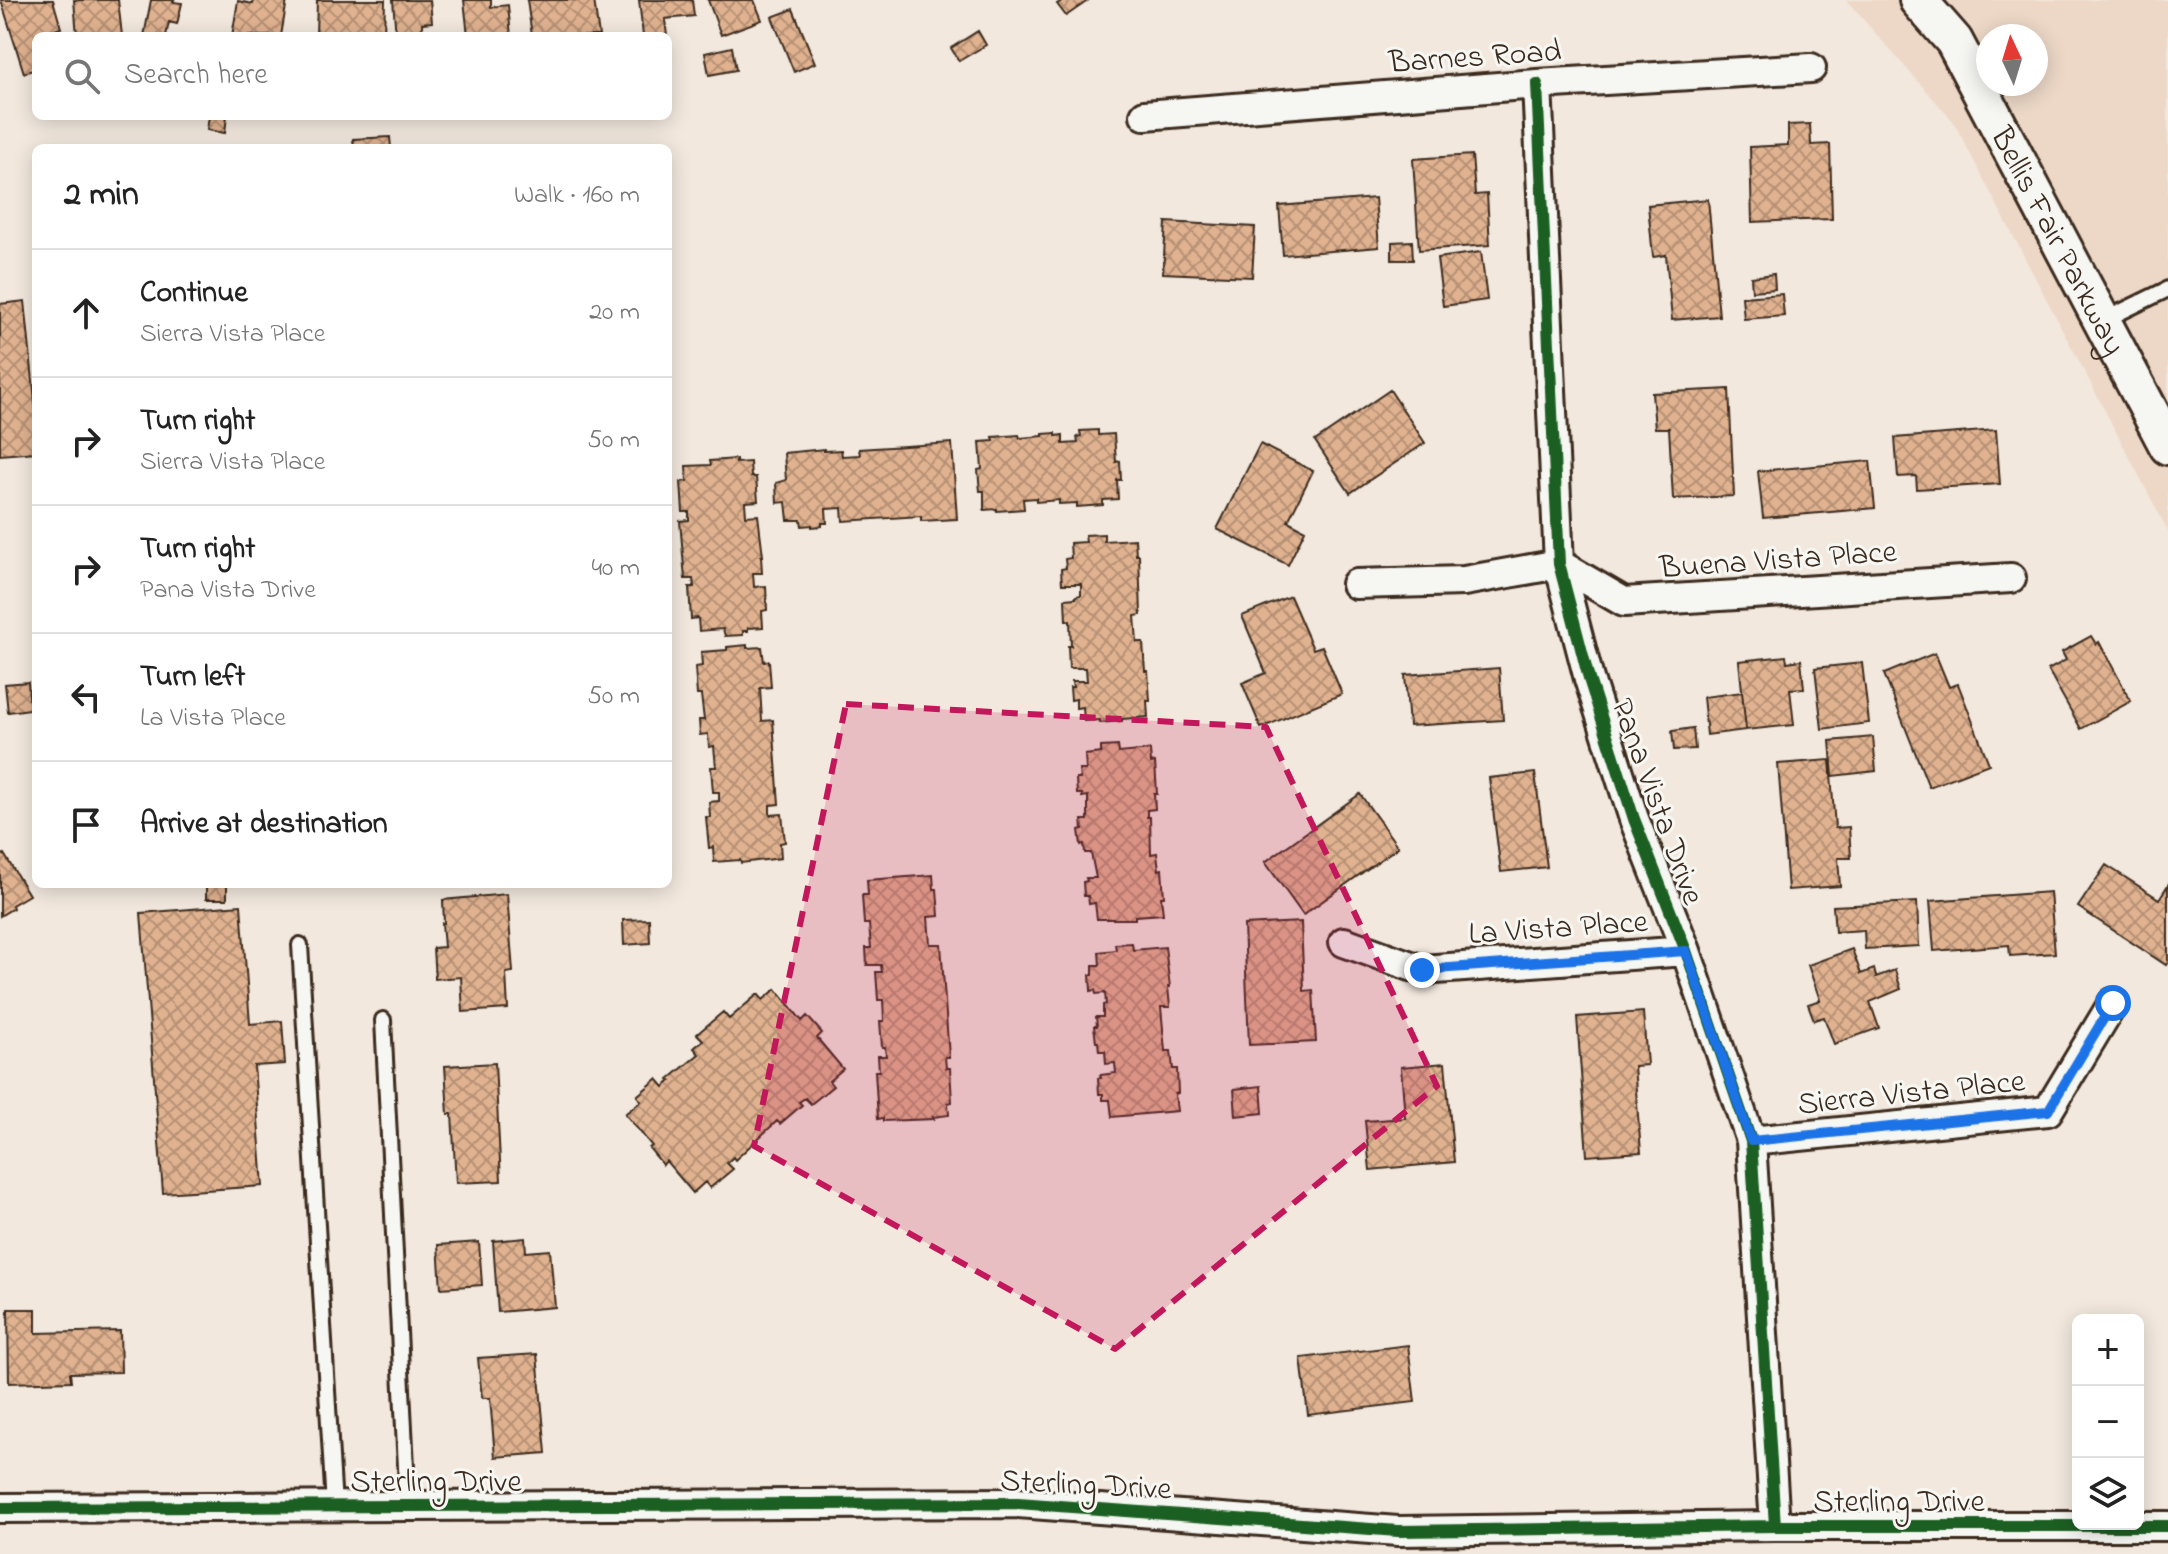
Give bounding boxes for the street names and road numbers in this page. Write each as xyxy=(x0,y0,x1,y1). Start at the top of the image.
street label: Barnes Road xyxy=(1386,29,1563,88)
street label: Bellis Fair Parkway xyxy=(1976,119,2136,365)
street label: Buena Vista Place xyxy=(1657,530,1899,593)
street label: Pana Vista Drive xyxy=(1597,692,1715,913)
street label: La Vista Place xyxy=(1467,900,1650,959)
street label: Sierra Vista Place xyxy=(1795,1059,2028,1130)
street label: Sterling Drive xyxy=(999,1459,1173,1514)
street label: Sterling Drive xyxy=(350,1460,523,1507)
street label: Sterling Drive xyxy=(1813,1480,1986,1527)

